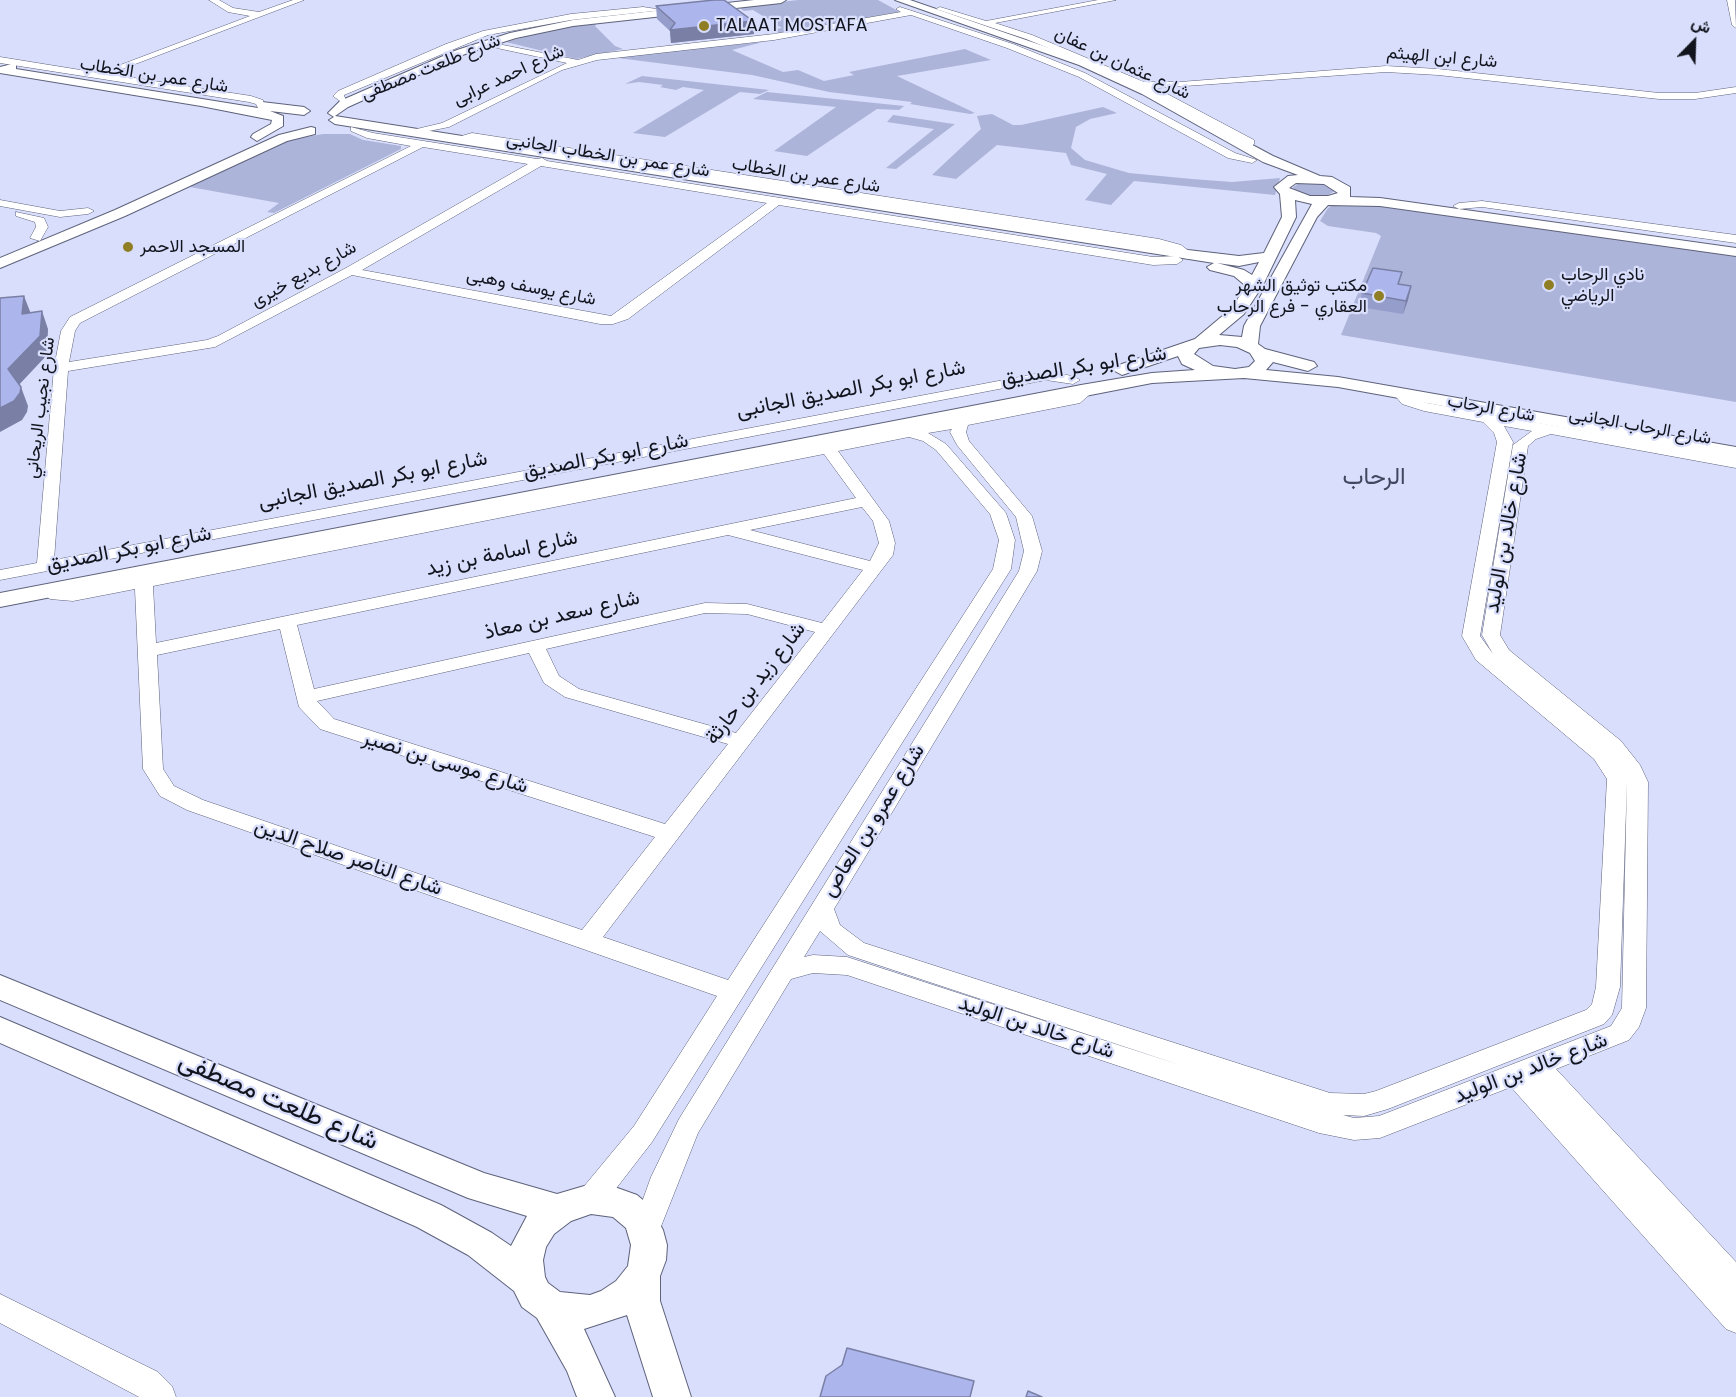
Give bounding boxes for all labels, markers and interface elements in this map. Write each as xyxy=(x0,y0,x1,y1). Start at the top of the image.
text: ش xyxy=(1688,11,1715,39)
north arrow xyxy=(1664,12,1724,72)
place label: TALAAT MOSTAFA xyxy=(716,15,868,37)
marker: TALAAT MOSTAFA xyxy=(697,19,711,33)
street label: شارع عثمان بن عفان xyxy=(1051,23,1193,105)
street label: شارع طلعت مصطفى xyxy=(358,30,504,106)
street label: شارع احمد عرابى xyxy=(450,41,568,111)
street label: شارع ابن الهيثم xyxy=(1386,42,1498,74)
street label: شارع عمر بن الخطاب xyxy=(78,54,230,98)
street label: شارع عمر بن الخطاب الجانبى xyxy=(505,129,711,183)
street label: شارع عمر بن الخطاب xyxy=(730,154,882,198)
place label: المسجد الاحمر xyxy=(140,236,245,258)
street label: شارع بديع خيرى xyxy=(248,237,360,313)
marker: المسجد الاحمر xyxy=(121,240,135,254)
place label: نادي الرحاب الرياضي xyxy=(1561,264,1644,306)
street label: شارع يوسف وهبى xyxy=(464,265,598,311)
place label: مكتب توثيق الشهر العقاري - فرع الرحاب xyxy=(1217,275,1367,318)
marker: نادي الرحاب الرياضي xyxy=(1542,278,1556,292)
marker: مكتب توثيق الشهر العقاري - فرع الرحاب xyxy=(1372,289,1386,303)
street label: شارع نجيب الريحاني xyxy=(22,336,60,480)
street label: شارع ابو بكر الصديق xyxy=(999,341,1169,393)
street label: شارع ابو بكر الصديق الجانبى xyxy=(734,355,968,425)
street label: شارع الرحاب xyxy=(1446,391,1536,427)
street label: شارع الرحاب الجانبى xyxy=(1567,404,1713,450)
street label: شارع ابو بكر الصديق xyxy=(521,429,691,485)
street label: شارع ابو بكر الصديق الجانبى xyxy=(256,446,490,516)
street label: شارع خالد بن الوليد xyxy=(1481,451,1533,615)
district label: الرحاب xyxy=(1342,464,1406,492)
street label: شارع ابو بكر الصديق xyxy=(44,522,214,578)
street label: شارع اسامة بن زيد xyxy=(424,526,580,582)
street label: شارع سعد بن معاذ xyxy=(482,586,642,646)
street label: شارع زيد بن حارثة xyxy=(700,618,812,750)
street label: شارع موسى بن نصير xyxy=(359,726,531,800)
street label: شارع عمرو بن العاص xyxy=(817,740,931,902)
street label: شارع الناصر صلاح الدين xyxy=(251,814,445,902)
street label: شارع خالد بن الوليد xyxy=(955,991,1117,1065)
street label: شارع خالد بن الوليد xyxy=(1451,1028,1611,1110)
street label: شارع طلعت مصطفى xyxy=(173,1046,383,1158)

